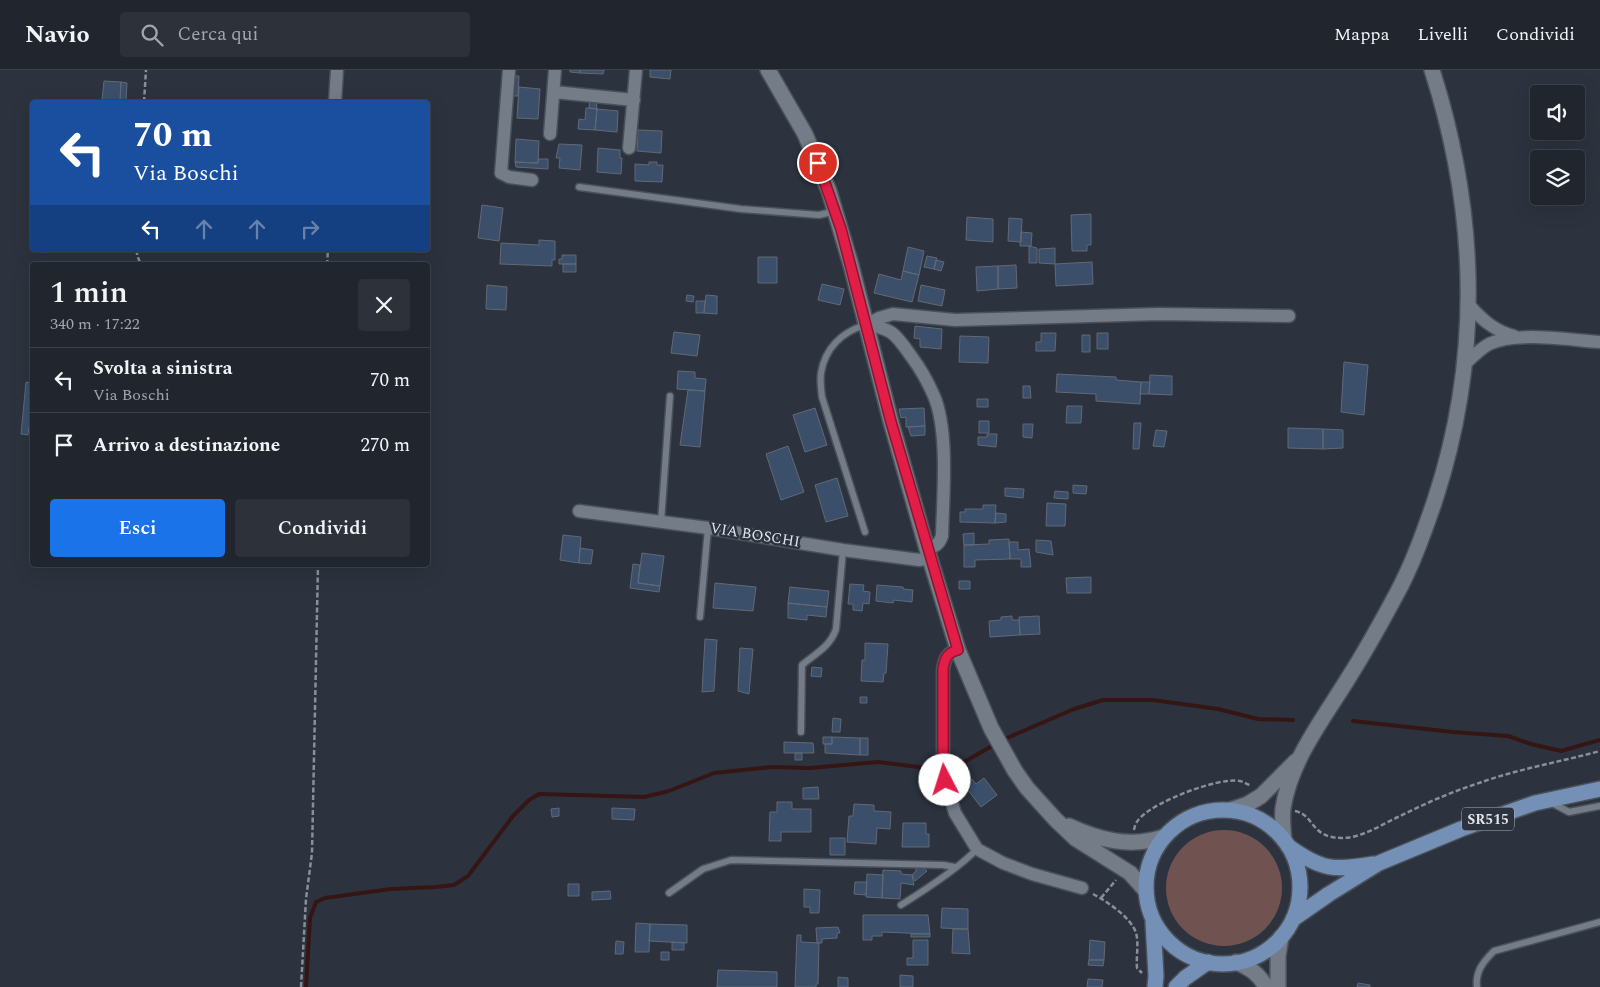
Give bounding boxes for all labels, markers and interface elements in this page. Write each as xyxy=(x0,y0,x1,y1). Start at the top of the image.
search box xyxy=(120,12,470,57)
text: Navio xyxy=(25,17,90,53)
text: Cerca qui xyxy=(178,20,258,49)
icon: search xyxy=(138,21,166,49)
text: Mappa xyxy=(1334,21,1389,48)
text: Livelli xyxy=(1417,21,1468,48)
text: Condividi xyxy=(1496,21,1575,48)
map controls xyxy=(1530,85,1585,205)
button: sound xyxy=(1530,85,1585,140)
text: 70 m xyxy=(133,109,213,162)
icon: left xyxy=(50,120,115,185)
pin xyxy=(797,142,839,184)
icon: arrive xyxy=(804,149,832,177)
button: layers xyxy=(1530,150,1585,205)
text: Via Boschi xyxy=(133,157,239,190)
icon: left xyxy=(137,215,165,243)
icon: ahead xyxy=(190,215,218,243)
icon: ahead xyxy=(243,215,271,243)
icon: right xyxy=(296,215,324,243)
text: 1 min xyxy=(50,270,128,316)
button: close xyxy=(358,279,410,331)
text: 340 m · 17:22 xyxy=(50,312,140,336)
text: Svolta a sinistra xyxy=(93,354,233,383)
icon: left xyxy=(50,366,78,394)
text: 70 m xyxy=(370,366,410,395)
text: Via Boschi xyxy=(93,383,170,407)
icon: arrive xyxy=(50,431,78,459)
text: Arrivo a destinazione xyxy=(93,431,280,460)
text: 270 m xyxy=(360,431,410,460)
button: Esci xyxy=(50,499,225,557)
button: Condividi xyxy=(235,499,410,557)
street label: VIA BOSCHI xyxy=(708,517,802,553)
position arrow xyxy=(918,753,970,805)
road number: SR515 xyxy=(1462,808,1514,831)

